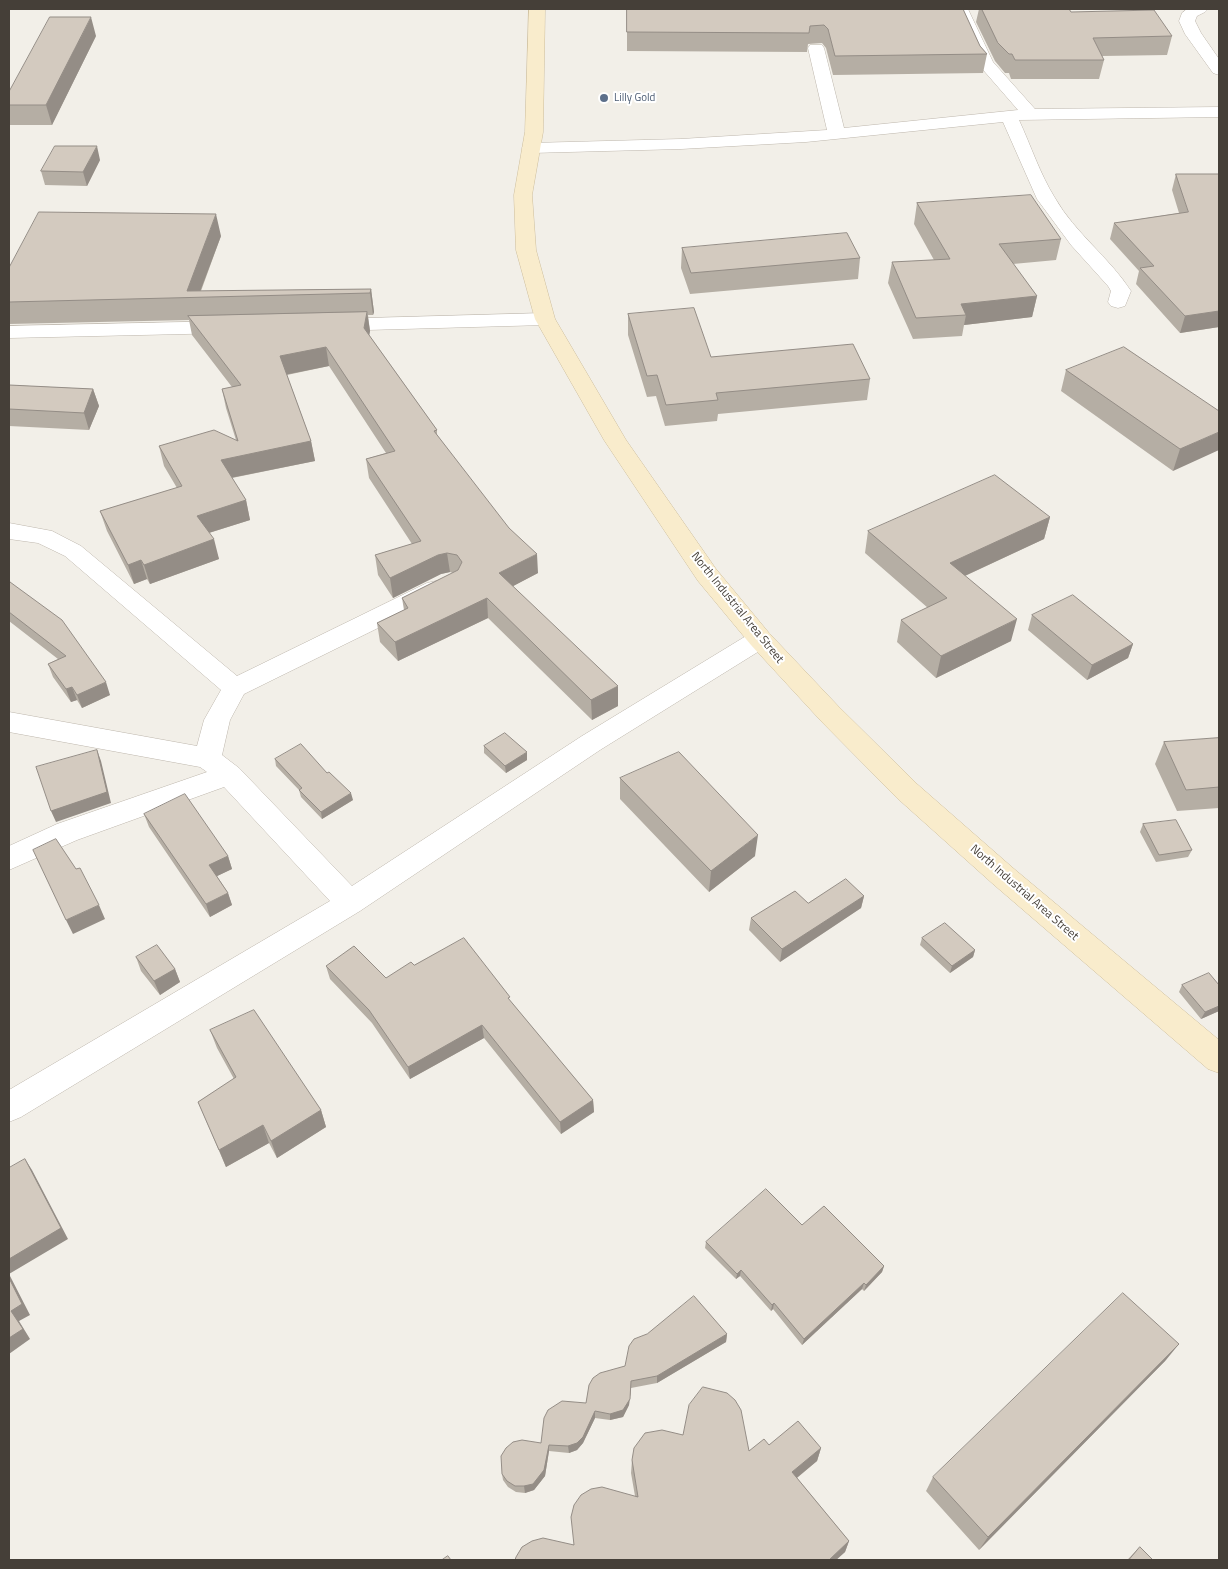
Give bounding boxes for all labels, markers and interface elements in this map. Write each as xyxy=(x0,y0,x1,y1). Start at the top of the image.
place label: Lilly Gold xyxy=(614,91,655,105)
marker: Lilly Gold xyxy=(598,92,610,104)
street label: North Industrial Area Street xyxy=(688,550,786,666)
street label: North Industrial Area Street xyxy=(967,842,1081,944)

